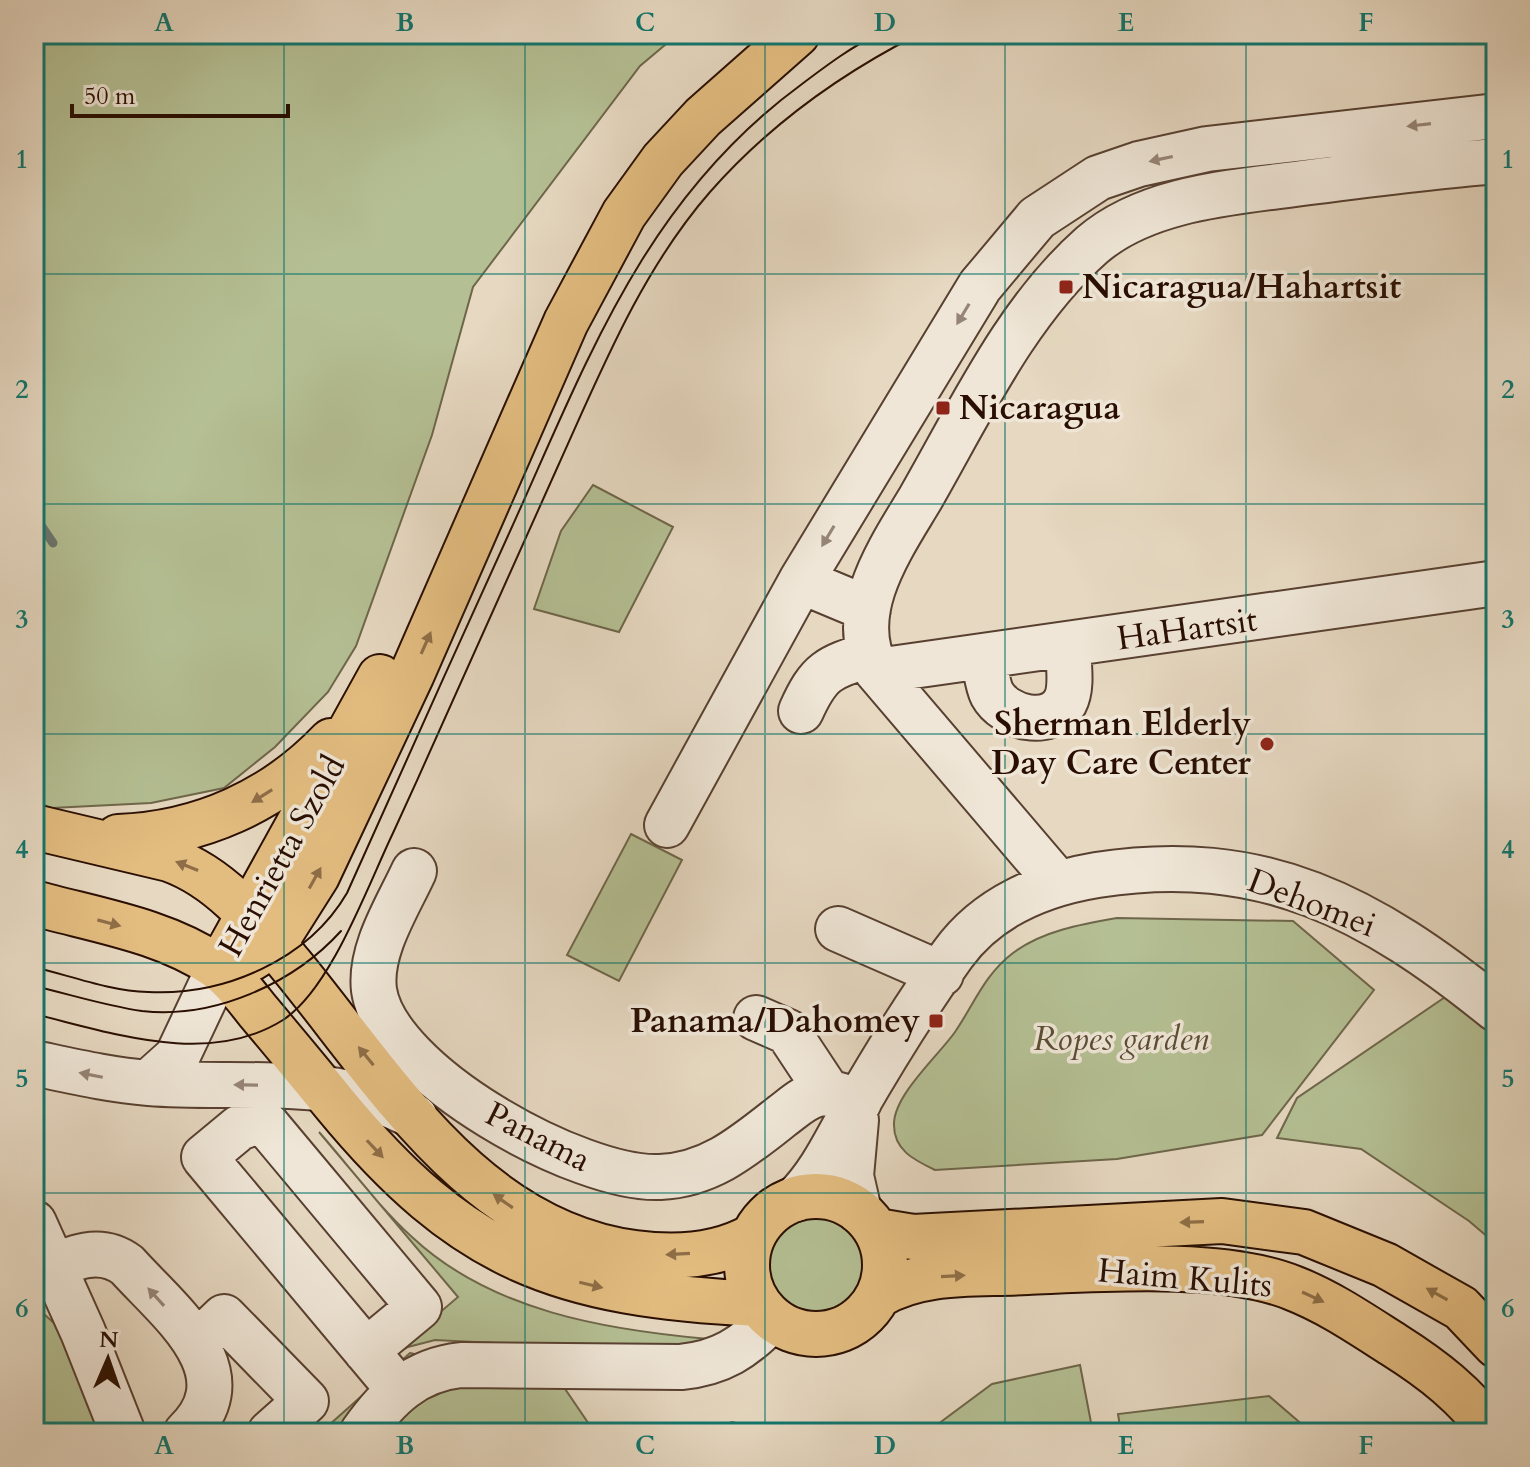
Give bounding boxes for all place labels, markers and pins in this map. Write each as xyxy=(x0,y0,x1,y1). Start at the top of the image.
place label: Nicaragua/Hahartsit xyxy=(1082,264,1401,310)
marker: Nicaragua/Hahartsit xyxy=(1057,278,1075,296)
place label: Nicaragua xyxy=(959,385,1120,431)
marker: Nicaragua xyxy=(934,399,952,417)
place label: Sherman Elderly Day Care Center xyxy=(991,701,1251,786)
marker: Sherman Elderly Day Care Center xyxy=(1258,735,1276,753)
place label: Panama/Dahomey xyxy=(630,998,920,1044)
marker: Panama/Dahomey xyxy=(927,1012,945,1030)

